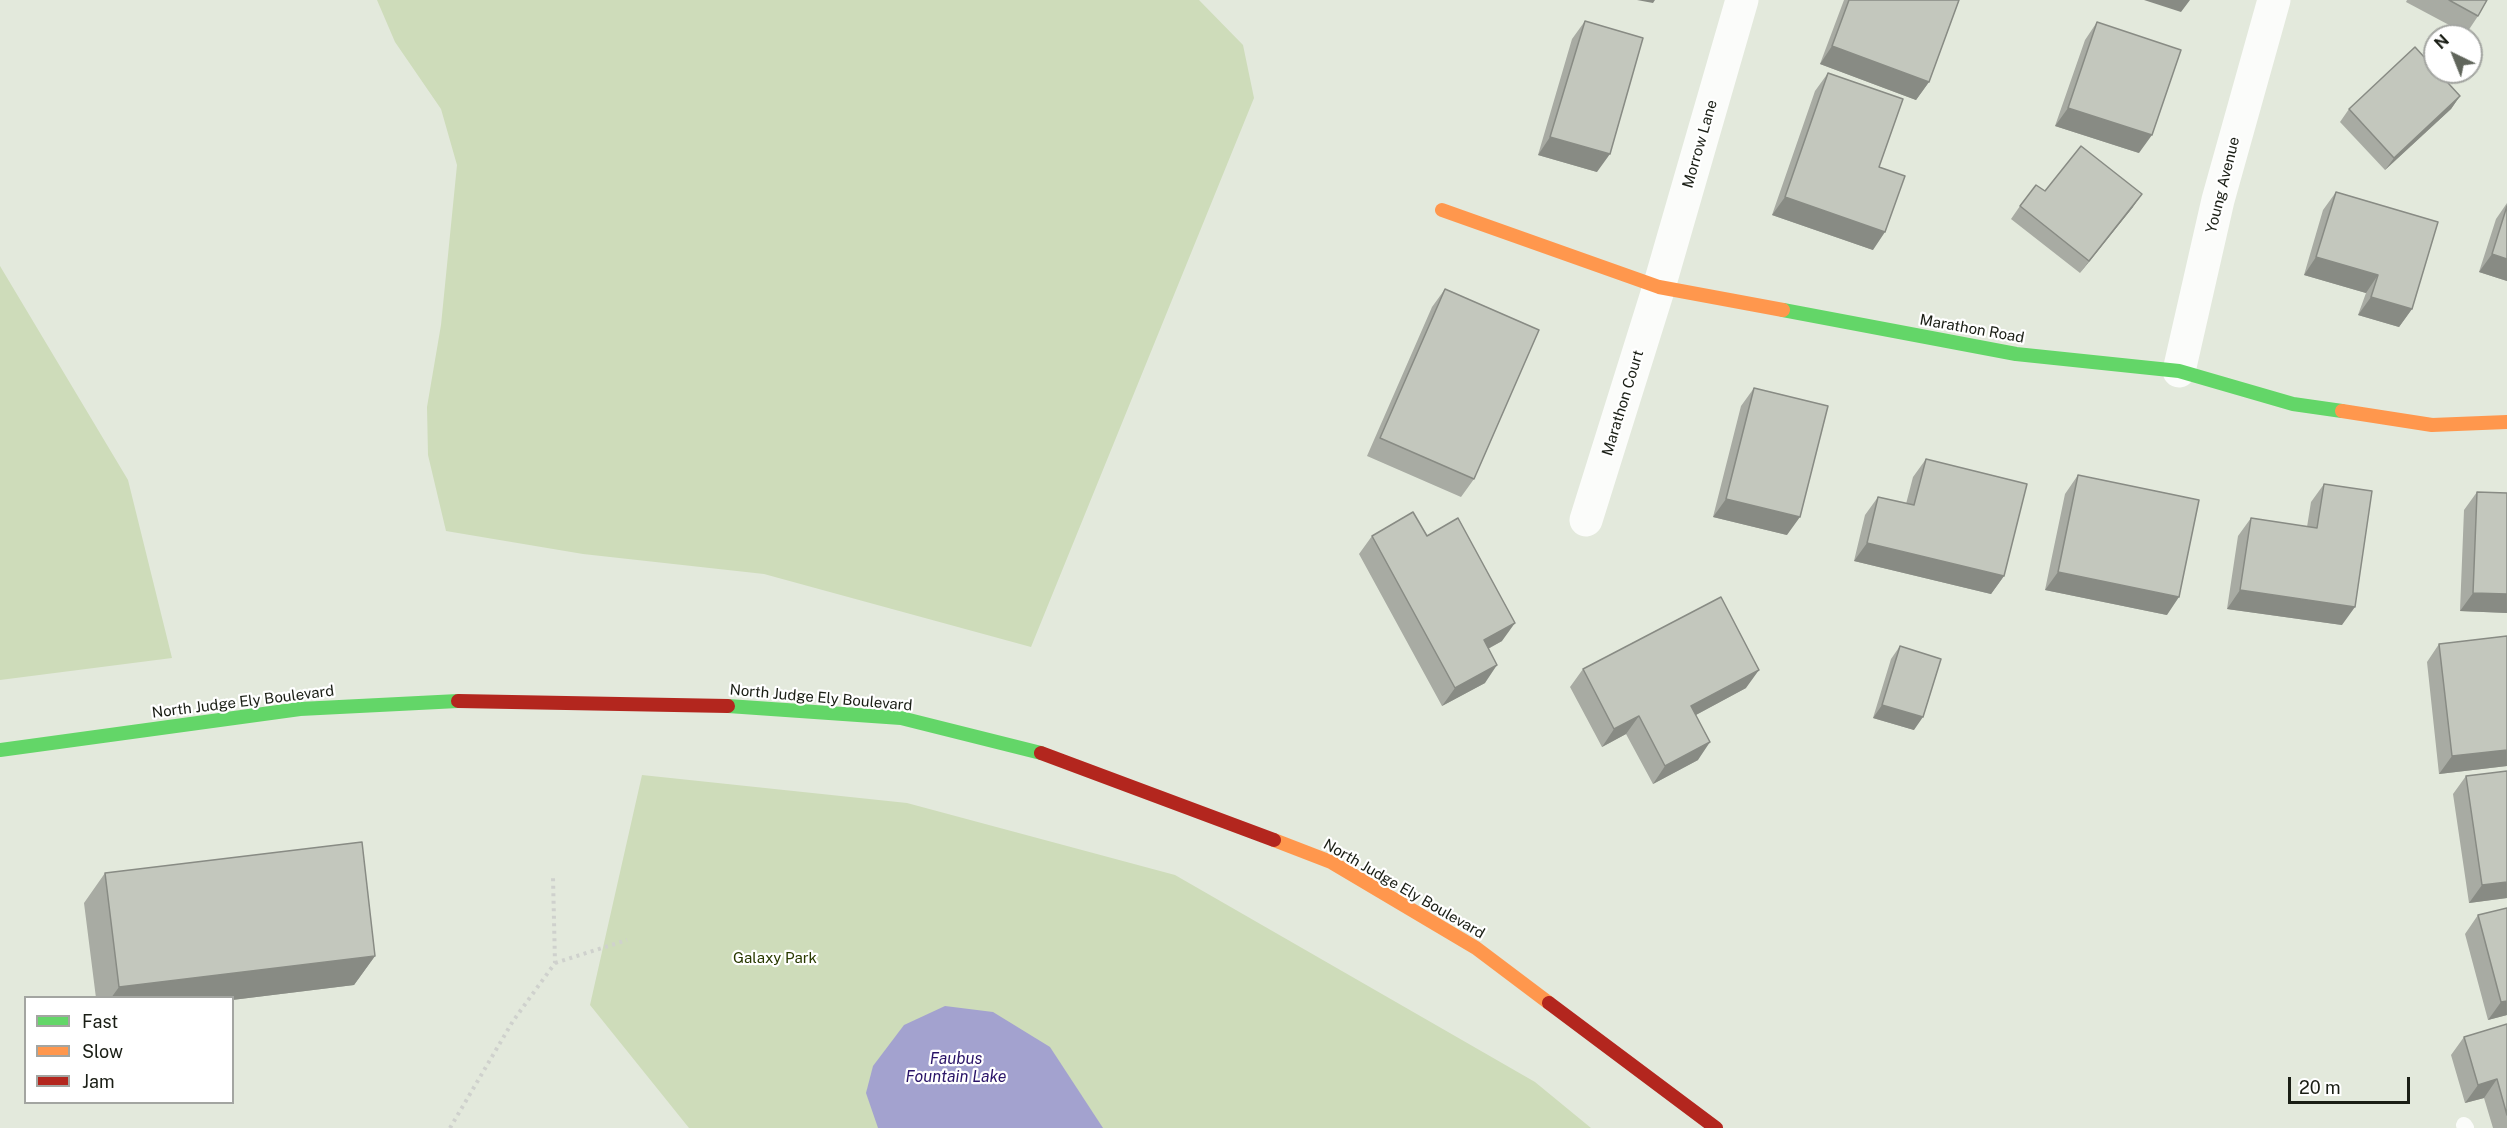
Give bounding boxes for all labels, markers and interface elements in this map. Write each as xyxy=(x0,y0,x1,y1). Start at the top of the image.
north arrow xyxy=(2423,24,2483,84)
text: N xyxy=(2431,31,2453,53)
street label: Morrow Lane xyxy=(1679,98,1721,190)
street label: Young Avenue xyxy=(2202,135,2244,235)
street label: Marathon Road xyxy=(1918,311,2026,347)
street label: Marathon Court xyxy=(1598,348,1648,458)
street label: North Judge Ely Boulevard xyxy=(729,681,913,715)
street label: North Judge Ely Boulevard xyxy=(151,682,335,722)
street label: North Judge Ely Boulevard xyxy=(1320,835,1488,943)
park label: Galaxy Park xyxy=(733,949,817,967)
legend xyxy=(24,996,234,1104)
text: Fast xyxy=(82,1011,118,1032)
text: Slow xyxy=(82,1041,123,1062)
water label: Faubus Fountain Lake xyxy=(906,1049,1006,1087)
scale bar xyxy=(2291,1065,2412,1103)
text: Jam xyxy=(82,1071,115,1092)
text: 20 m xyxy=(2299,1077,2341,1098)

